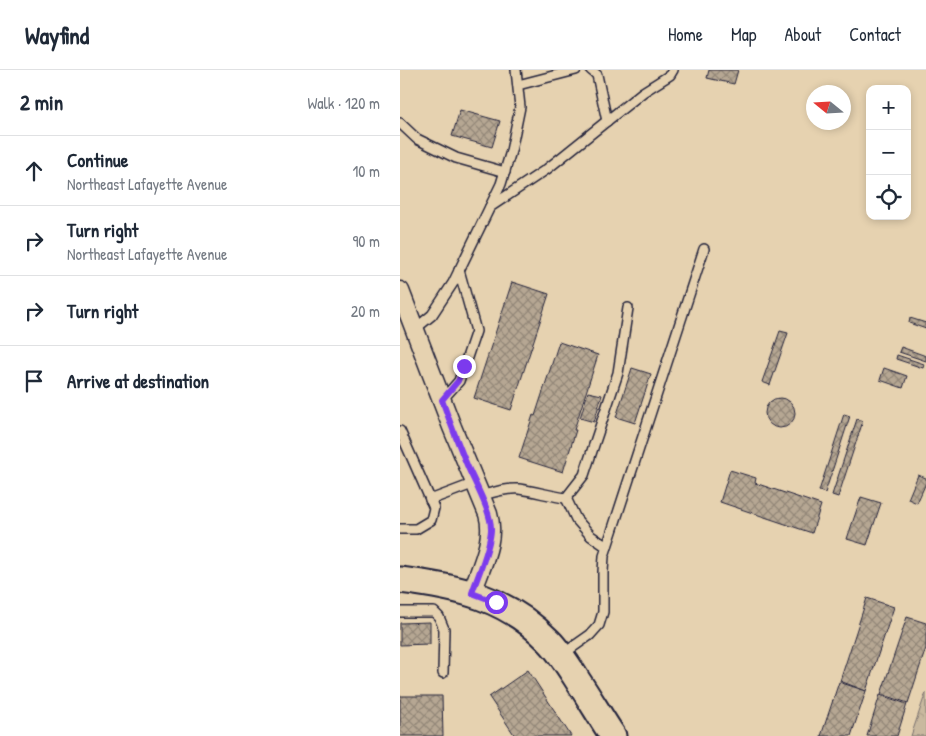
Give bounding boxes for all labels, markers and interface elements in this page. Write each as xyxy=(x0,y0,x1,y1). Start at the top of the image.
text: Wayfind xyxy=(25,19,89,51)
text: Home xyxy=(668,22,703,47)
text: Map xyxy=(731,22,756,47)
text: About xyxy=(784,22,821,47)
text: Contact xyxy=(849,22,901,47)
north arrow xyxy=(806,85,851,130)
map controls xyxy=(866,85,911,220)
button: + xyxy=(866,85,911,130)
text: 2 min xyxy=(20,88,63,117)
text: Walk · 120 m xyxy=(307,92,380,114)
button: − xyxy=(866,130,911,175)
text: Continue xyxy=(67,147,128,173)
icon: ahead xyxy=(20,157,48,185)
text: 10 m xyxy=(352,160,380,182)
text: Northeast Lafayette Avenue xyxy=(67,173,227,195)
button: locate xyxy=(866,175,911,220)
text: Turn right xyxy=(67,217,138,243)
icon: right xyxy=(20,227,48,255)
text: 90 m xyxy=(352,230,380,252)
text: Northeast Lafayette Avenue xyxy=(67,243,227,265)
icon: right xyxy=(20,297,48,325)
text: Turn right xyxy=(67,298,138,324)
text: 20 m xyxy=(351,300,380,322)
route end xyxy=(453,355,476,378)
icon: arrive xyxy=(20,367,48,395)
text: Arrive at destination xyxy=(67,368,209,394)
route start xyxy=(485,591,508,614)

